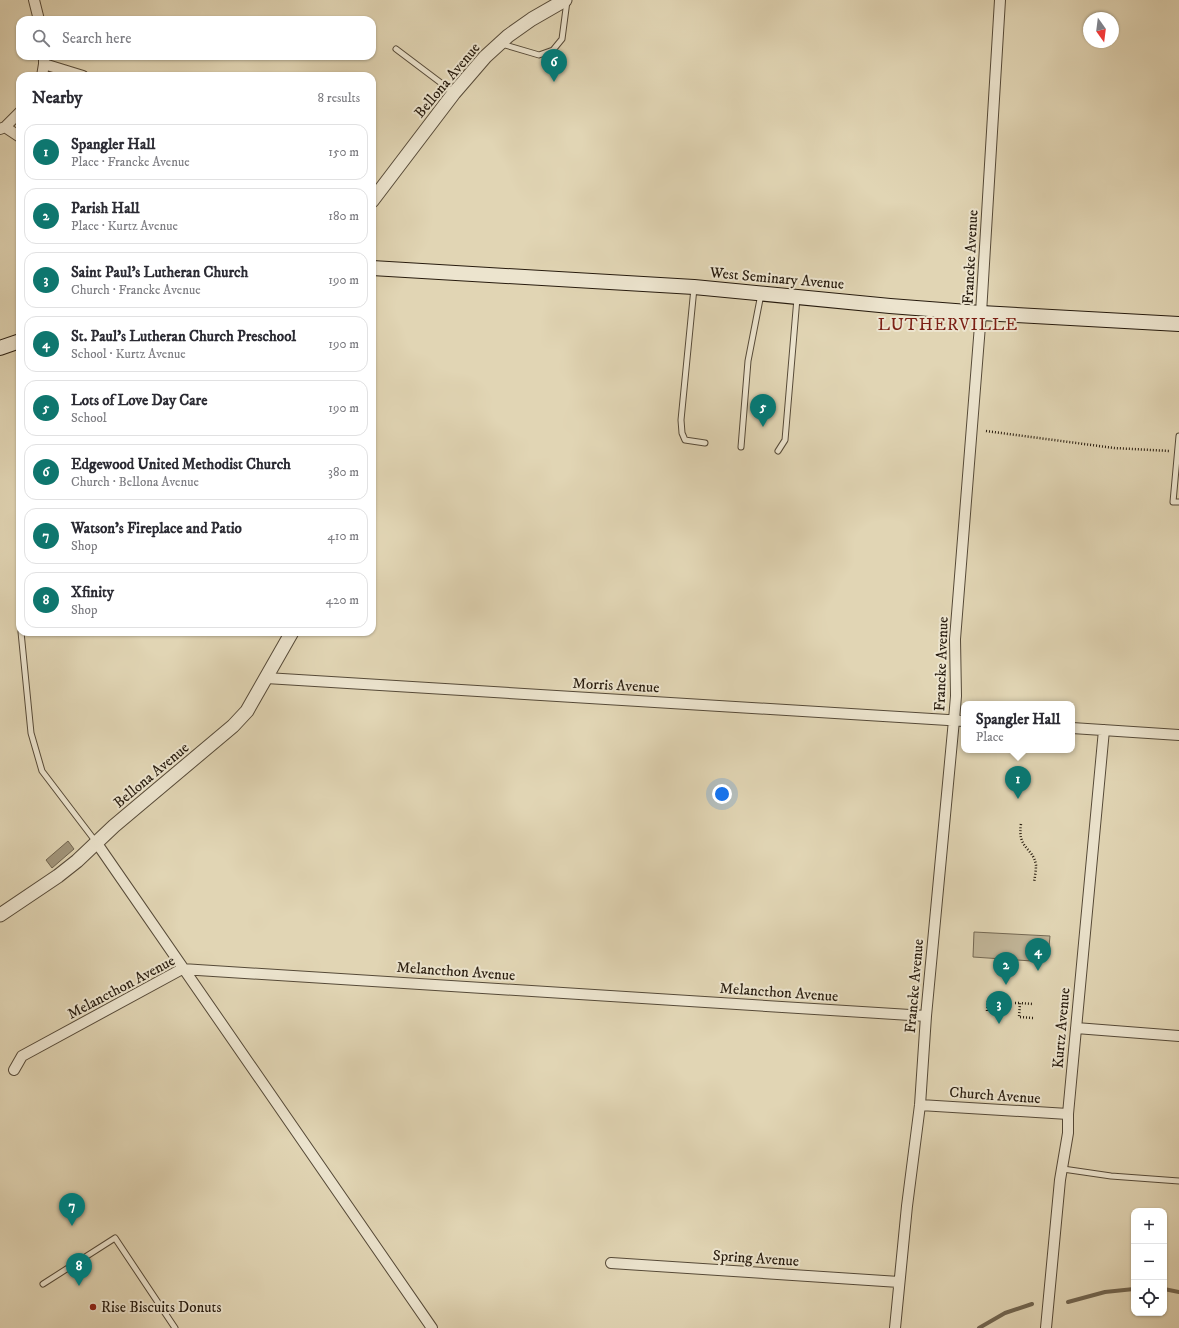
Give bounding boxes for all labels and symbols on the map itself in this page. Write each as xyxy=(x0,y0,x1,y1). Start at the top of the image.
north arrow xyxy=(1083,12,1119,48)
street label: Bellona Avenue xyxy=(410,39,484,122)
pin: 6 xyxy=(541,49,567,82)
street label: Francke Avenue xyxy=(959,209,982,305)
street label: West Seminary Avenue xyxy=(708,263,845,294)
district label: LUTHERVILLE xyxy=(878,314,1018,336)
pin: 5 xyxy=(750,394,776,427)
street label: Francke Avenue xyxy=(930,616,953,712)
street label: Morris Avenue xyxy=(572,674,660,697)
street label: Bellona Avenue xyxy=(110,738,193,812)
pin: 1 xyxy=(1005,766,1031,799)
your location xyxy=(712,784,732,804)
street label: Francke Avenue xyxy=(901,938,928,1034)
pin: 4 xyxy=(1025,938,1051,971)
street label: Melancthon Avenue xyxy=(64,951,178,1024)
pin: 2 xyxy=(993,952,1019,985)
street label: Melancthon Avenue xyxy=(396,958,516,985)
street label: Melancthon Avenue xyxy=(719,979,839,1006)
street label: Kurtz Avenue xyxy=(1049,987,1074,1069)
pin: 3 xyxy=(986,991,1012,1024)
street label: Church Avenue xyxy=(949,1083,1041,1108)
pin: 7 xyxy=(59,1193,85,1226)
street label: Spring Avenue xyxy=(712,1246,800,1271)
pin: 8 xyxy=(66,1253,92,1286)
place label: Rise Biscuits Donuts xyxy=(101,1298,221,1317)
marker: Rise Biscuits Donuts xyxy=(88,1302,98,1312)

